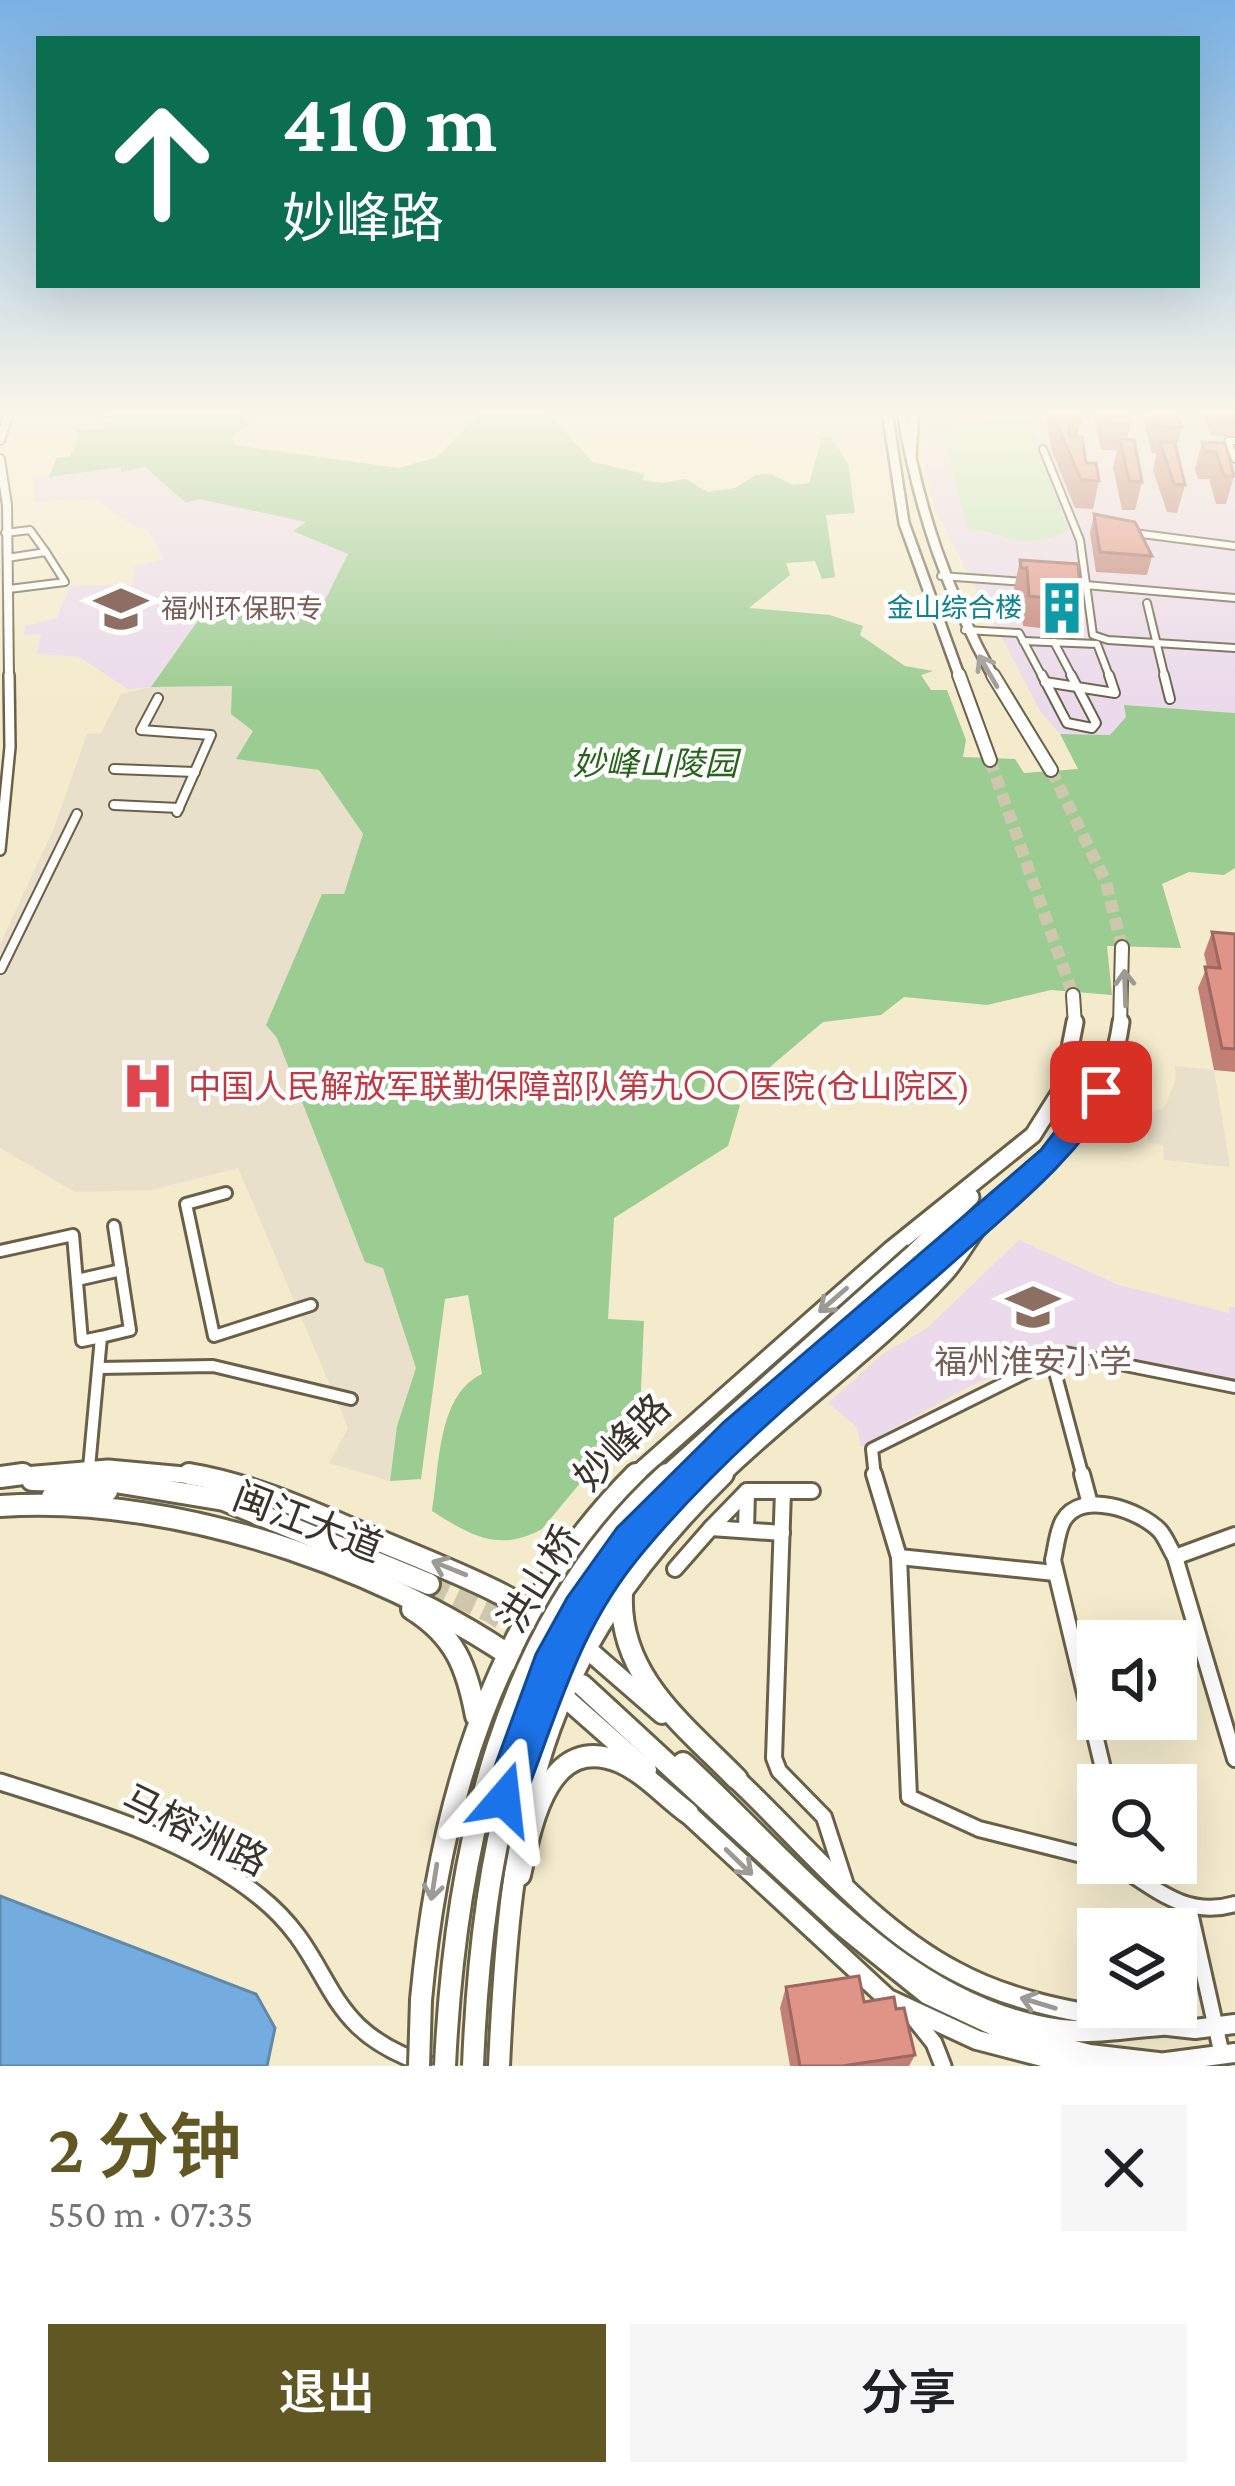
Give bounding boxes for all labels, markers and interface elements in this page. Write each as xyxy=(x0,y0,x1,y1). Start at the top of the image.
text: 410 m xyxy=(282,76,497,169)
icon: ahead xyxy=(84,84,240,240)
text: 妙峰路 xyxy=(282,189,444,249)
building icon: 金山综合楼 xyxy=(1033,579,1091,637)
school or university icon: 福州环保职专 xyxy=(92,580,150,638)
place label: 金山综合楼 xyxy=(887,593,1022,623)
place label: 福州环保职专 xyxy=(161,594,323,624)
one-way arrow xyxy=(976,655,1000,690)
park label: 妙峰山陵园 xyxy=(573,745,742,782)
one-way arrow xyxy=(1113,969,1136,1008)
pin xyxy=(1050,1041,1152,1143)
hospital icon: 中国人民解放军联勤保障部队第九〇〇医院(仓山院区) xyxy=(119,1057,177,1115)
icon: arrive xyxy=(1068,1059,1134,1125)
place label: 中国人民解放军联勤保障部队第九〇〇医院(仓山院区) xyxy=(188,1068,970,1106)
school or university icon: 福州淮安小学 xyxy=(1004,1278,1062,1336)
one-way arrow xyxy=(818,1286,848,1313)
place label: 福州淮安小学 xyxy=(934,1343,1132,1380)
street label: 妙峰路 xyxy=(565,1385,679,1499)
street label: 闽江大道 xyxy=(227,1474,389,1570)
street label: 洪山桥 xyxy=(490,1518,588,1640)
one-way arrow xyxy=(431,1556,468,1577)
map controls xyxy=(1077,1620,1197,2028)
button: sound xyxy=(1077,1620,1197,1740)
position arrow xyxy=(441,1736,567,1862)
button: search xyxy=(1077,1764,1197,1884)
street label: 马榕洲路 xyxy=(115,1776,275,1884)
one-way arrow xyxy=(723,1848,753,1876)
one-way arrow xyxy=(422,1862,445,1901)
button: layers xyxy=(1077,1908,1197,2028)
one-way arrow xyxy=(1020,1991,1058,2013)
button: close xyxy=(1061,2105,1187,2231)
text: 2 分钟 xyxy=(48,2107,241,2187)
text: 550 m · 07:35 xyxy=(48,2192,253,2235)
button: 退出 xyxy=(48,2324,606,2462)
button: 分享 xyxy=(630,2324,1187,2462)

